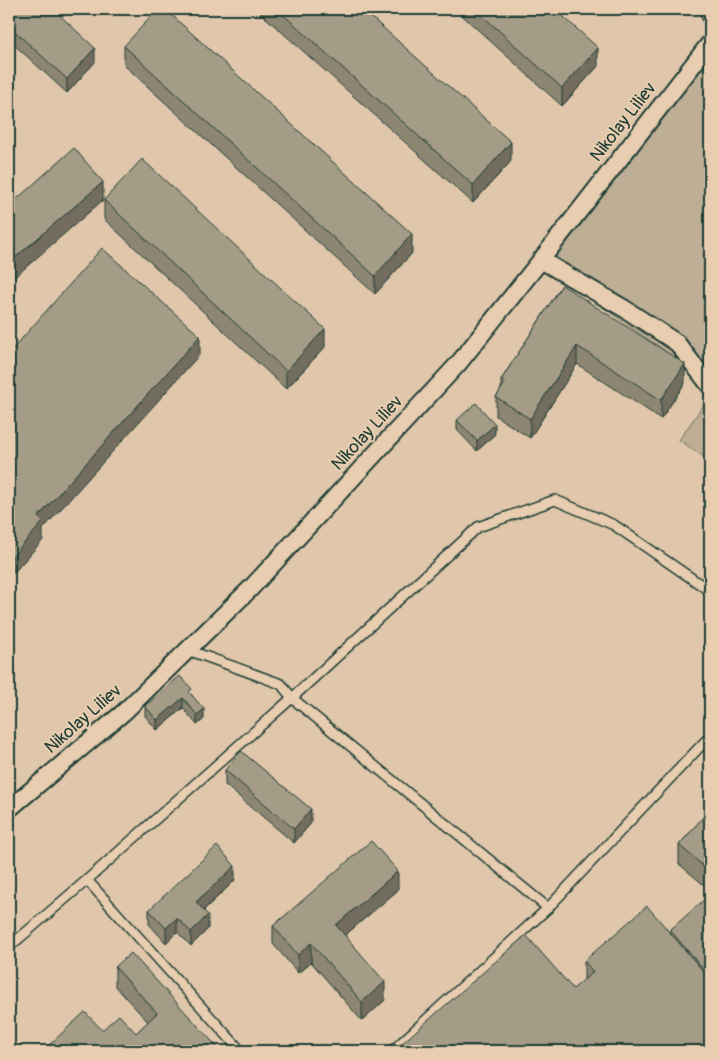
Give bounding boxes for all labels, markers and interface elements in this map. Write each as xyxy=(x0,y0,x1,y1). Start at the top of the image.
street label: Nikolay Liliev xyxy=(585,78,661,166)
street label: Nikolay Liliev xyxy=(326,391,408,475)
street label: Nikolay Liliev xyxy=(40,679,126,759)

